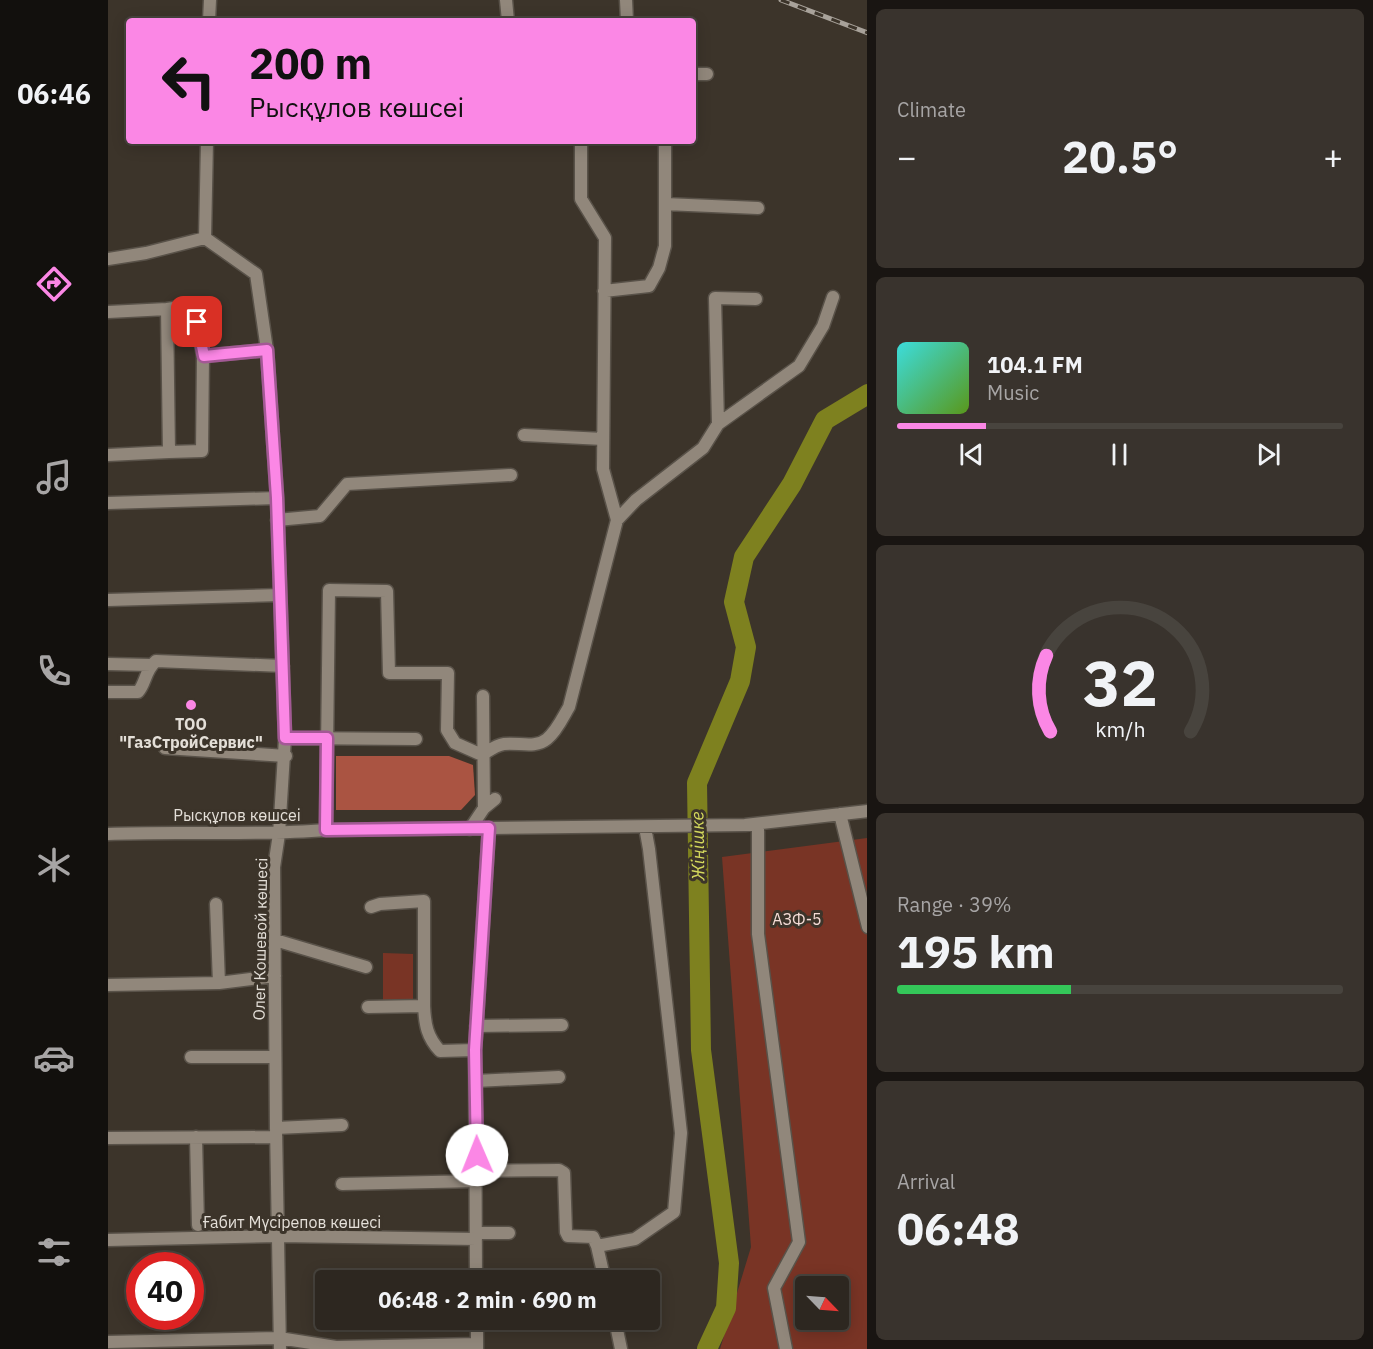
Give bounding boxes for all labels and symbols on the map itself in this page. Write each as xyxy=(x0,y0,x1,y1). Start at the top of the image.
pin xyxy=(171,296,222,347)
marker: ТОО "ГазСтройСервис" xyxy=(184,698,198,712)
place label: ТОО "ГазСтройСервис" xyxy=(119,714,263,752)
street label: Рысқұлов көшсеі xyxy=(173,805,301,825)
water label: Жіңішке xyxy=(685,811,710,882)
street label: Олег Кошевой көшесі xyxy=(249,858,271,1020)
park label: АЗФ-5 xyxy=(772,909,822,929)
position arrow xyxy=(445,1123,509,1187)
street label: Ғабит Мүсірепов көшесі xyxy=(203,1212,381,1232)
speed limit sign: 40 xyxy=(126,1252,204,1330)
north arrow xyxy=(795,1276,849,1330)

